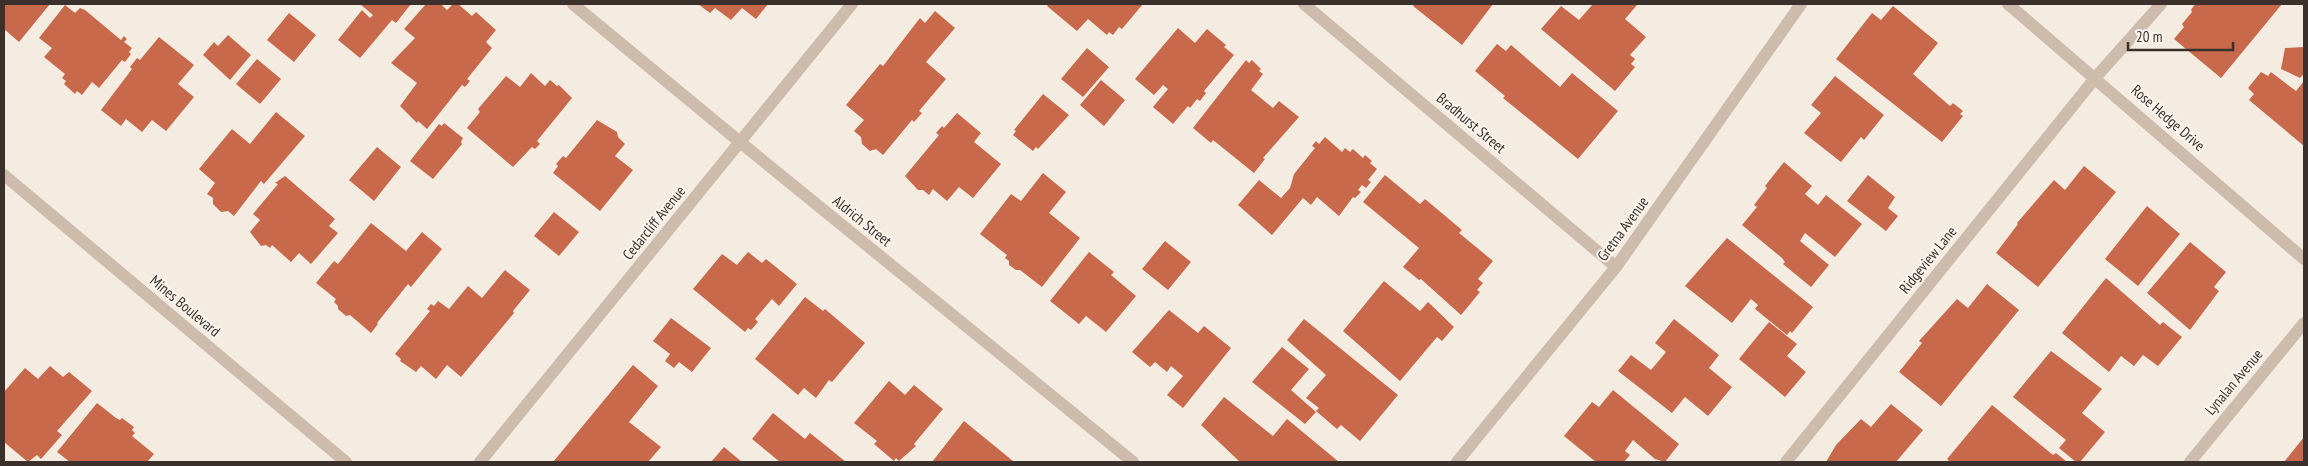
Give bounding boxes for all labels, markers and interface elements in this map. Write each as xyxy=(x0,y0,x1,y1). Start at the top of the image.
scale bar xyxy=(2128,20,2233,52)
text: 20 m xyxy=(2136,27,2162,46)
street label: Rose Hedge Drive xyxy=(2128,80,2209,155)
street label: Bradhurst Street xyxy=(1433,88,1510,157)
street label: Cedarcliff Avenue xyxy=(618,182,689,264)
street label: Aldrich Street xyxy=(829,191,896,250)
street label: Gretna Avenue xyxy=(1593,193,1652,265)
street label: Ridgeview Lane xyxy=(1895,222,1961,297)
street label: Mines Boulevard xyxy=(146,271,224,340)
street label: Lynalan Avenue xyxy=(2201,345,2267,418)

